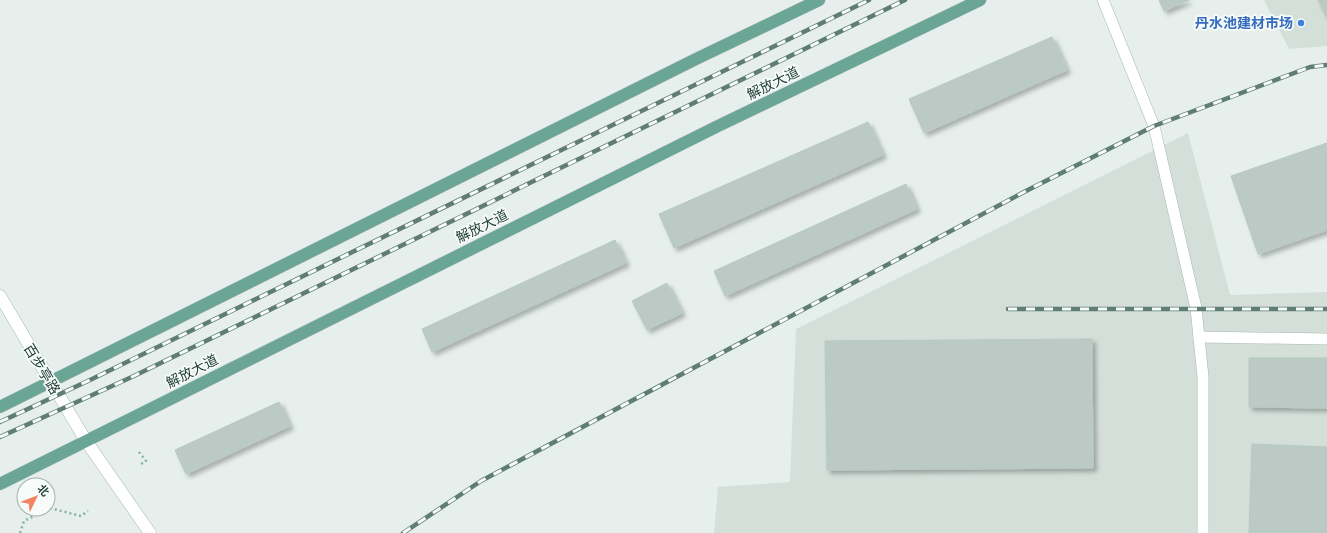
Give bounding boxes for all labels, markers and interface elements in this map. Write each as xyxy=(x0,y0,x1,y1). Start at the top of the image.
place label: 丹水池建材市场 xyxy=(1195,14,1293,32)
marker: 丹水池建材市场 xyxy=(1296,18,1306,28)
street label: 解放大道 xyxy=(744,63,802,103)
street label: 解放大道 xyxy=(453,206,511,246)
street label: 百步亭路 xyxy=(20,340,64,398)
street label: 解放大道 xyxy=(163,350,221,392)
north arrow xyxy=(16,477,56,517)
text: 北 xyxy=(34,481,52,499)

